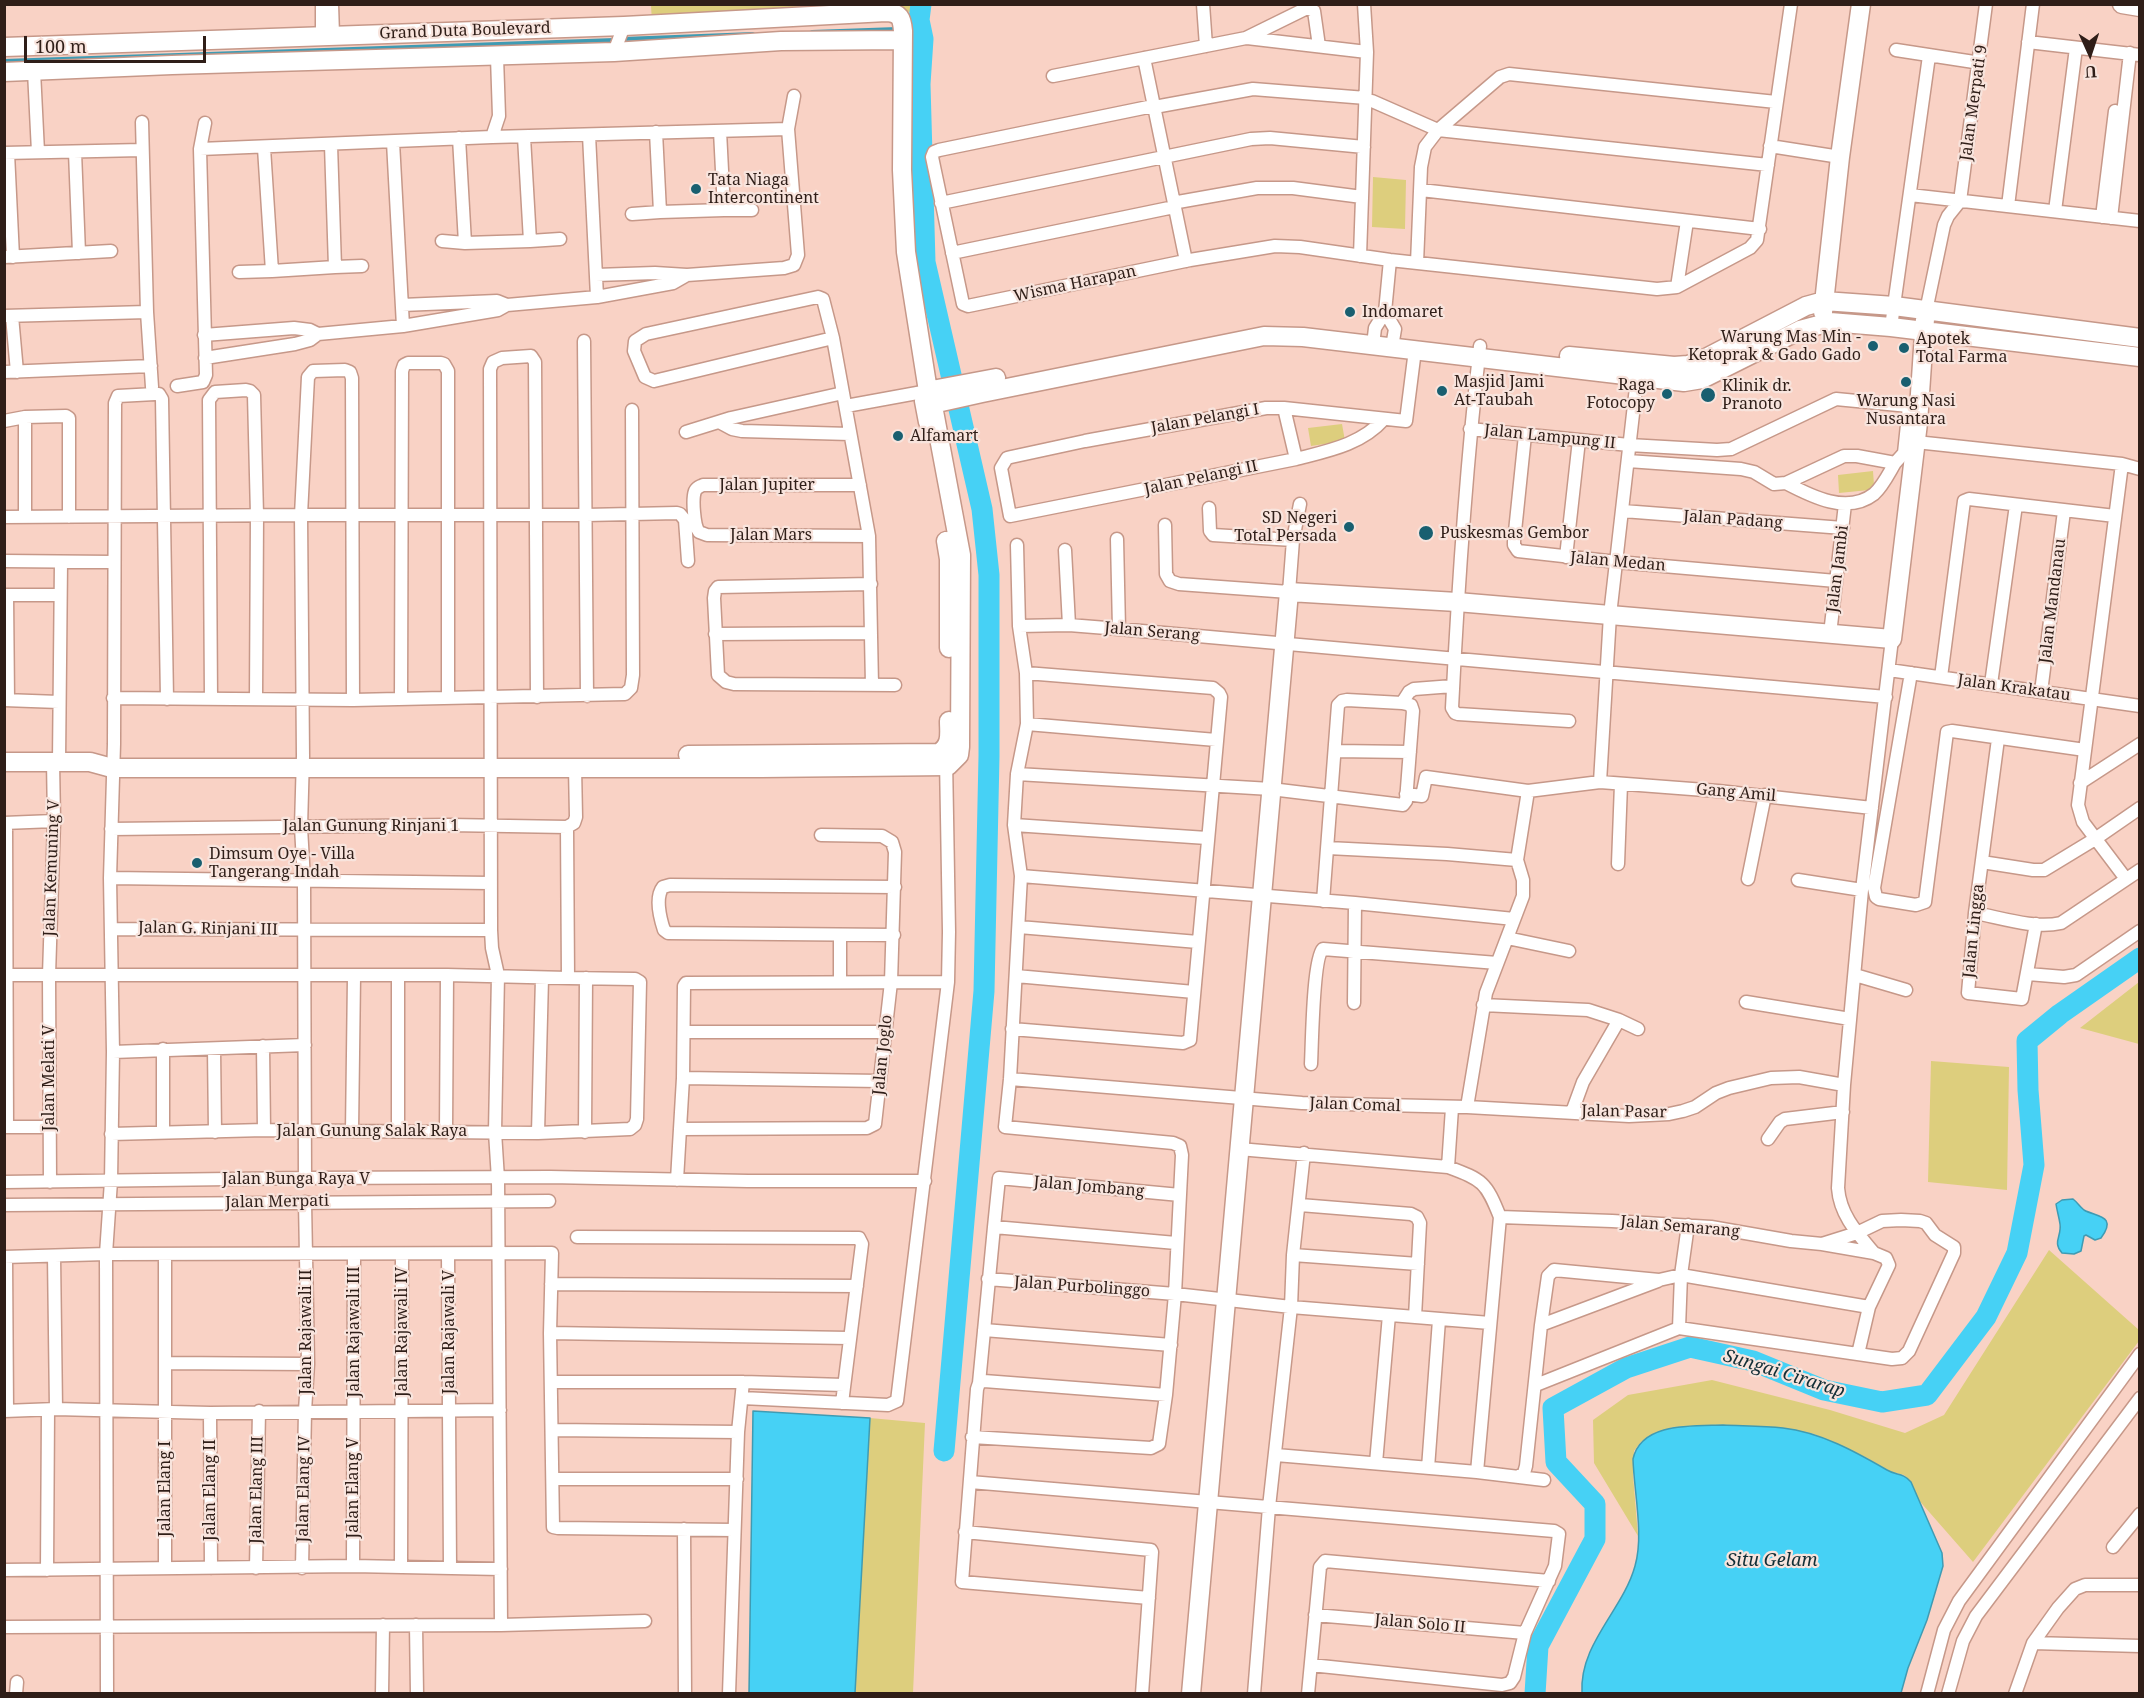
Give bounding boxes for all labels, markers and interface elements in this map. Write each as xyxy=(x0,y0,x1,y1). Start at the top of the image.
street label: Grand Duta Boulevard xyxy=(379,18,551,44)
scale bar xyxy=(27,24,208,62)
north arrow xyxy=(2060,24,2120,84)
text: 100 m xyxy=(35,34,87,58)
street label: Jalan Merpati 9 xyxy=(1956,44,1992,162)
text: U xyxy=(2084,61,2097,83)
place label: Tata Niaga Intercontinent xyxy=(708,170,819,208)
marker: Tata Niaga Intercontinent xyxy=(689,182,703,196)
street label: Wisma Harapan xyxy=(1012,262,1138,306)
place label: Indomaret xyxy=(1362,302,1443,322)
marker: Indomaret xyxy=(1343,305,1357,319)
place label: Warung Mas Min - Ketoprak & Gado Gado xyxy=(1688,327,1861,365)
place label: Apotek Total Farma xyxy=(1916,329,2007,367)
marker: Warung Mas Min - Ketoprak & Gado Gado xyxy=(1866,339,1880,353)
marker: Apotek Total Farma xyxy=(1897,341,1911,355)
place label: Masjid Jami At-Taubah xyxy=(1454,372,1544,410)
place label: Raga Fotocopy xyxy=(1586,375,1655,413)
marker: Warung Nasi Nusantara xyxy=(1899,375,1913,389)
place label: Klinik dr. Pranoto xyxy=(1722,376,1792,414)
marker: Masjid Jami At-Taubah xyxy=(1435,384,1449,398)
marker: Klinik dr. Pranoto xyxy=(1699,386,1717,404)
marker: Raga Fotocopy xyxy=(1660,387,1674,401)
place label: Warung Nasi Nusantara xyxy=(1857,391,1955,429)
street label: Jalan Pelangi I xyxy=(1149,400,1261,438)
street label: Jalan Lampung II xyxy=(1483,421,1617,453)
place label: Alfamart xyxy=(910,426,978,446)
marker: Alfamart xyxy=(891,429,905,443)
street label: Jalan Pelangi II xyxy=(1143,457,1259,499)
street label: Jalan Jupiter xyxy=(719,475,815,495)
street label: Jalan Padang xyxy=(1683,507,1783,533)
place label: SD Negeri Total Persada xyxy=(1234,508,1337,546)
marker: SD Negeri Total Persada xyxy=(1342,520,1356,534)
place label: Puskesmas Gembor xyxy=(1440,523,1589,543)
marker: Puskesmas Gembor xyxy=(1417,524,1435,542)
street label: Jalan Jambi xyxy=(1823,524,1853,614)
street label: Jalan Mars xyxy=(730,525,812,545)
street label: Jalan Mandanau xyxy=(2036,537,2070,665)
street label: Jalan Medan xyxy=(1569,548,1667,576)
street label: Jalan Serang xyxy=(1104,618,1200,646)
street label: Jalan Krakatau xyxy=(1956,671,2072,705)
street label: Gang Amil xyxy=(1695,780,1777,806)
street label: Jalan Kemuning V xyxy=(40,799,64,937)
street label: Jalan Gunung Rinjani 1 xyxy=(283,816,459,836)
place label: Dimsum Oye - Villa Tangerang Indah xyxy=(209,844,355,882)
marker: Dimsum Oye - Villa Tangerang Indah xyxy=(190,856,204,870)
street label: Jalan Lingga xyxy=(1959,883,1989,979)
street label: Jalan G. Rinjani III xyxy=(138,918,278,940)
street label: Jalan Joglo xyxy=(869,1014,897,1096)
street label: Jalan Melati V xyxy=(39,1025,59,1131)
street label: Jalan Comal xyxy=(1309,1094,1401,1116)
street label: Jalan Pasar xyxy=(1581,1102,1667,1122)
street label: Jalan Gunung Salak Raya xyxy=(277,1121,467,1141)
street label: Jalan Bunga Raya V xyxy=(222,1169,370,1189)
street label: Jalan Jombang xyxy=(1033,1173,1145,1201)
street label: Jalan Merpati xyxy=(225,1191,329,1213)
street label: Jalan Semarang xyxy=(1620,1212,1740,1242)
street label: Jalan Rajawali III xyxy=(344,1266,364,1398)
street label: Jalan Rajawali IV xyxy=(392,1267,412,1397)
street label: Jalan Rajawali II xyxy=(296,1269,316,1395)
street label: Jalan Rajawali V xyxy=(439,1270,459,1394)
street label: Jalan Purbolinggo xyxy=(1013,1273,1151,1301)
water label: Sungai Cirarap xyxy=(1721,1345,1847,1403)
street label: Jalan Elang IV xyxy=(293,1435,315,1543)
street label: Jalan Elang III xyxy=(246,1436,268,1544)
street label: Jalan Elang V xyxy=(343,1438,363,1538)
street label: Jalan Elang II xyxy=(200,1439,220,1541)
street label: Jalan Elang I xyxy=(155,1441,175,1537)
water label: Situ Gelam xyxy=(1726,1550,1818,1572)
street label: Jalan Solo II xyxy=(1374,1610,1466,1638)

